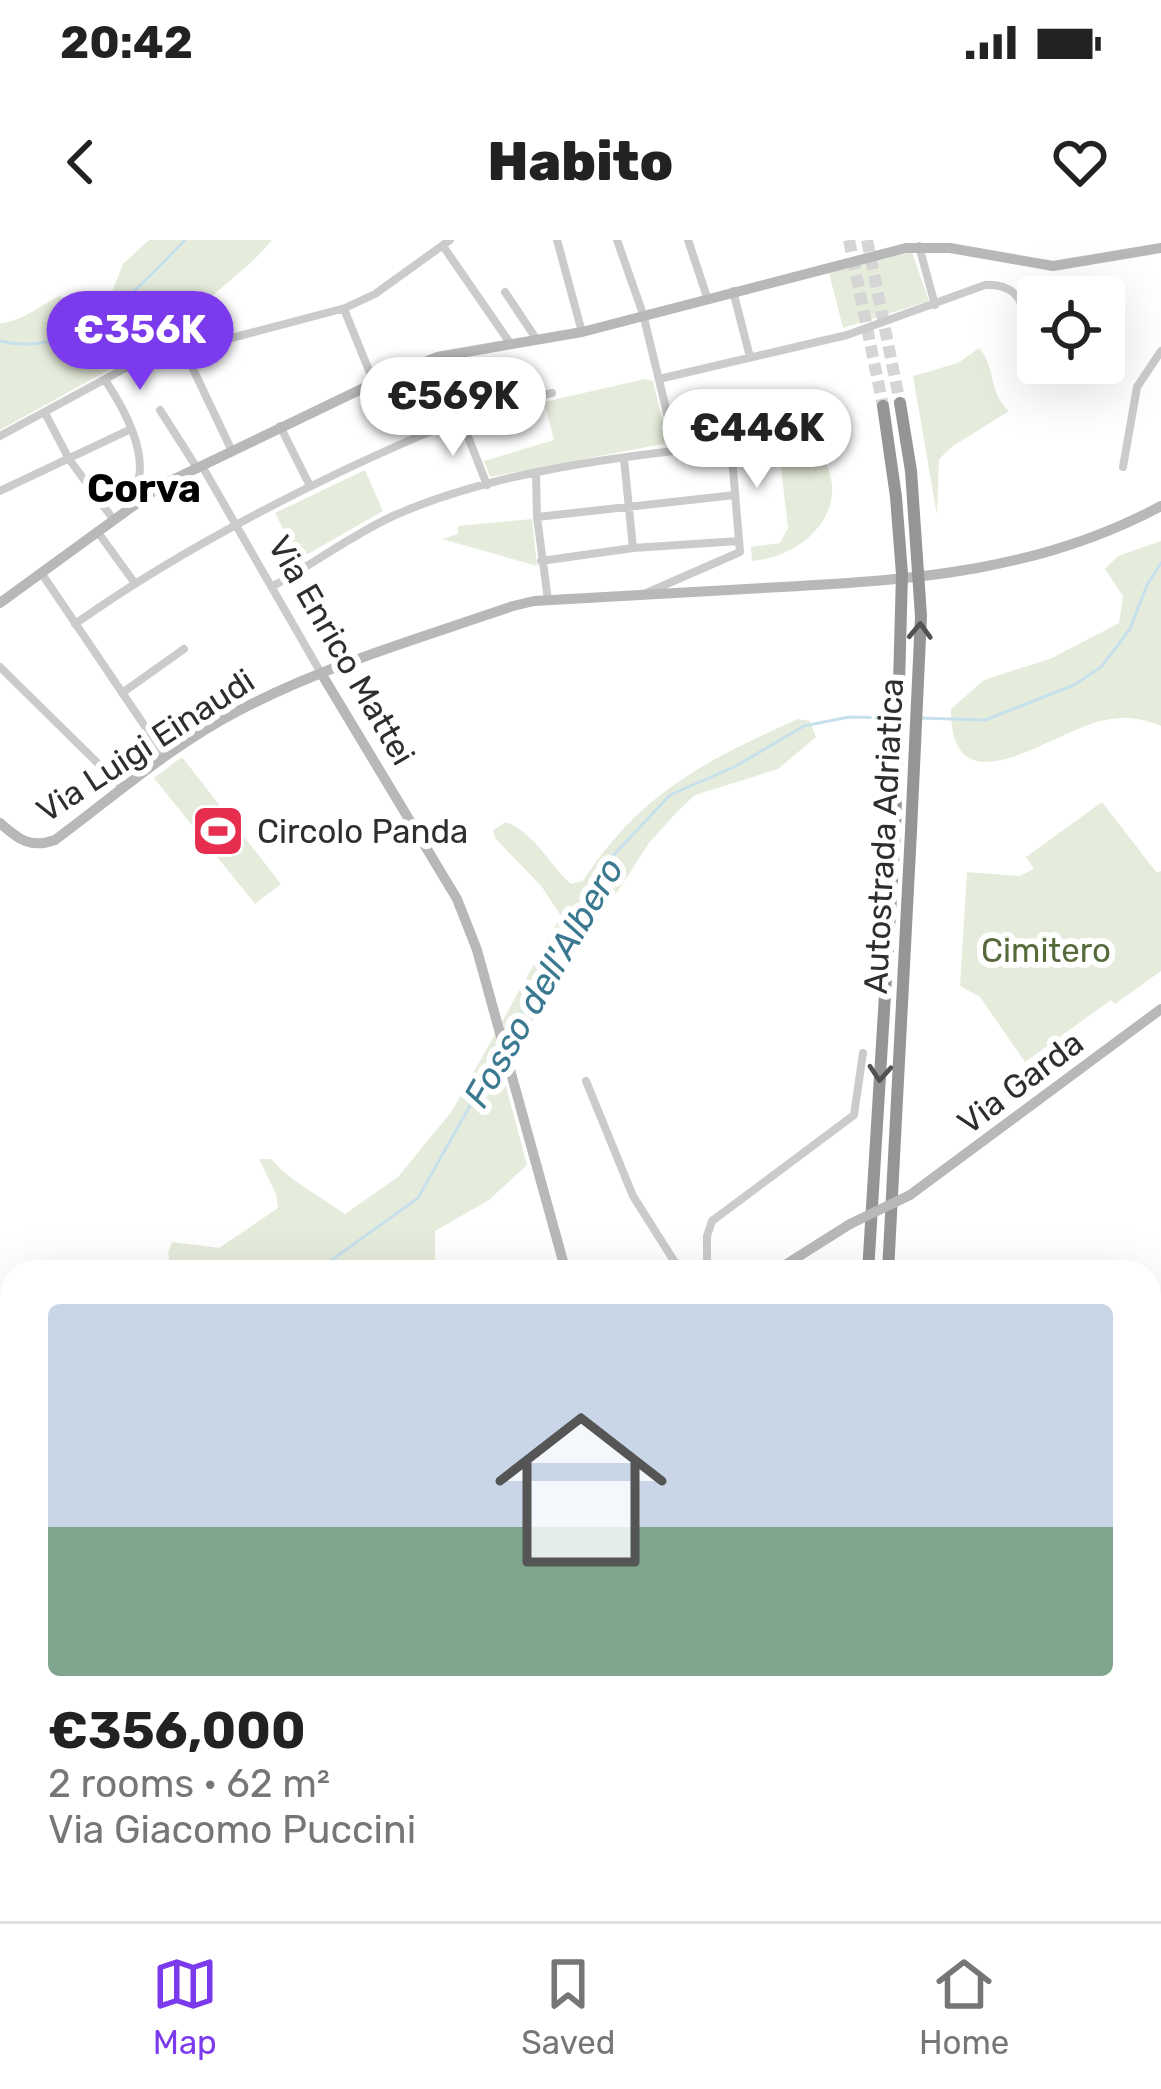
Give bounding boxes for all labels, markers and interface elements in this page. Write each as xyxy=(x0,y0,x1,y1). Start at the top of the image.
text: 20:42 xyxy=(60,16,193,69)
icon: back xyxy=(48,129,114,195)
icon: heart xyxy=(1047,129,1113,195)
text: Habito xyxy=(488,130,673,194)
map controls xyxy=(1017,276,1125,384)
button: locate xyxy=(1017,276,1125,384)
pin: €356K xyxy=(56,291,224,393)
text: €356K xyxy=(74,307,206,353)
pin: €569K xyxy=(369,357,537,459)
text: €569K xyxy=(387,373,519,419)
pin: €446K xyxy=(673,389,841,491)
text: €446K xyxy=(689,405,825,451)
district label: Corva xyxy=(87,466,201,512)
street label: Via Enrico Mattei xyxy=(260,529,423,772)
one-way arrow xyxy=(906,621,932,640)
street label: Via Luigi Einaudi xyxy=(29,661,261,830)
street label: Autostrada Adriatica xyxy=(856,677,911,995)
sports icon: Circolo Panda xyxy=(190,803,246,859)
place label: Circolo Panda xyxy=(257,812,468,851)
water label: Fosso dell'Albero xyxy=(455,850,632,1115)
park label: Cimitero xyxy=(981,931,1111,970)
street label: Via Garda xyxy=(950,1023,1091,1142)
one-way arrow xyxy=(868,1064,894,1083)
icon: home xyxy=(473,1382,689,1598)
text: €356,000 xyxy=(48,1700,306,1761)
text: 2 rooms · 62 m² xyxy=(48,1761,330,1807)
text: Via Giacomo Puccini xyxy=(48,1807,416,1853)
tab: Map xyxy=(152,1951,218,2062)
tab: Saved xyxy=(521,1951,615,2062)
tab: Home xyxy=(919,1951,1009,2062)

